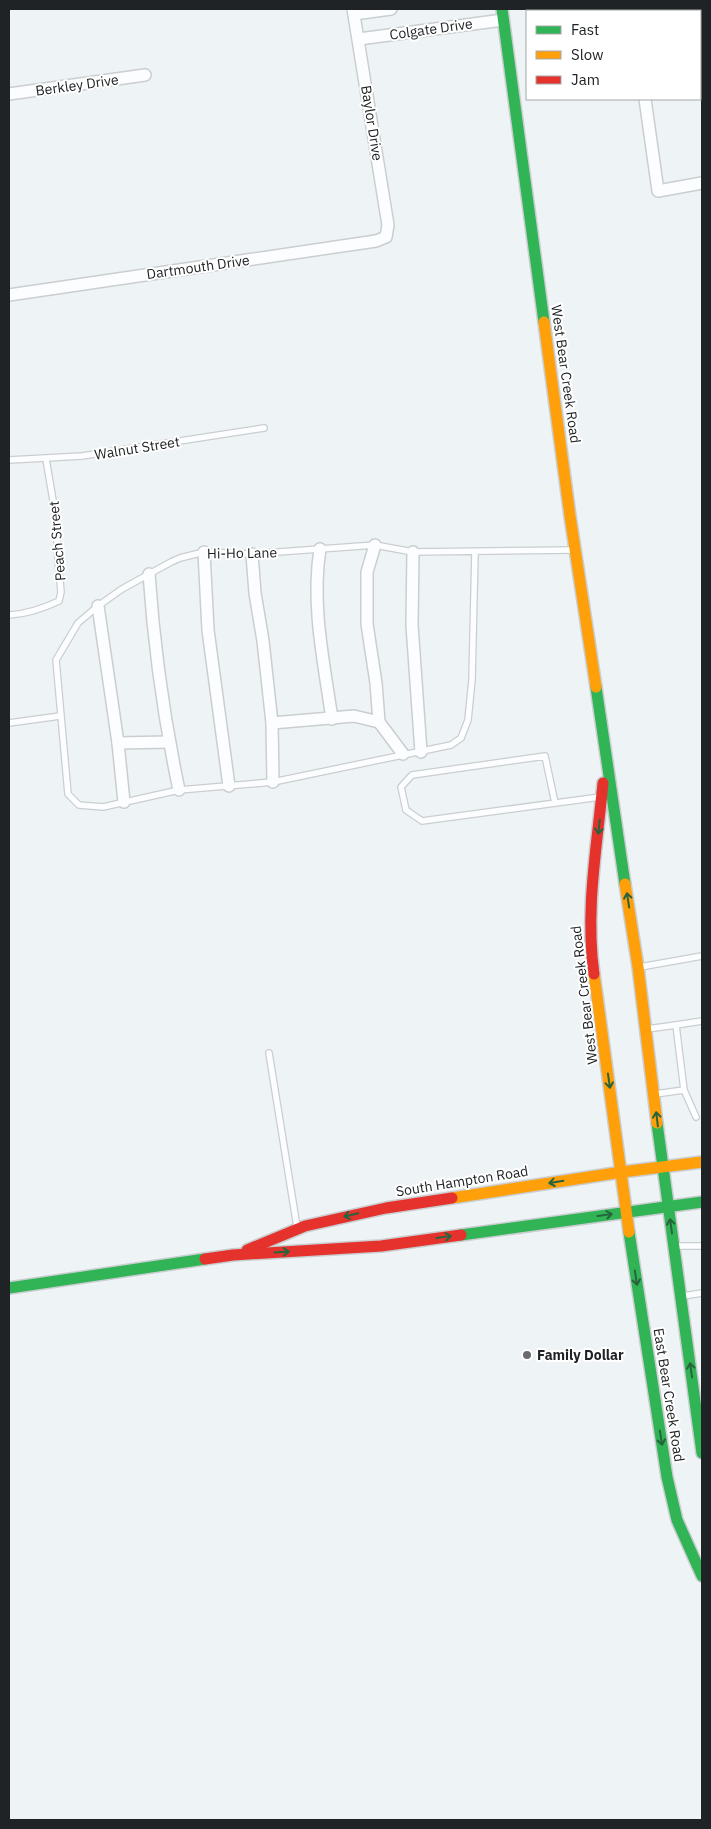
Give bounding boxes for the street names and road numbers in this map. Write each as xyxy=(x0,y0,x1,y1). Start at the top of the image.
street label: Colgate Drive xyxy=(388,14,474,44)
street label: Berkley Drive xyxy=(34,70,120,100)
street label: Baylor Drive xyxy=(357,84,387,162)
street label: Dartmouth Drive xyxy=(145,251,251,283)
street label: West Bear Creek Road xyxy=(547,304,585,444)
street label: Walnut Street xyxy=(93,432,181,464)
street label: Peach Street xyxy=(45,500,69,582)
street label: Hi-Ho Lane xyxy=(207,543,278,563)
street label: West Bear Creek Road xyxy=(567,925,601,1065)
street label: South Hampton Road xyxy=(394,1162,530,1200)
street label: East Bear Creek Road xyxy=(650,1327,688,1463)

